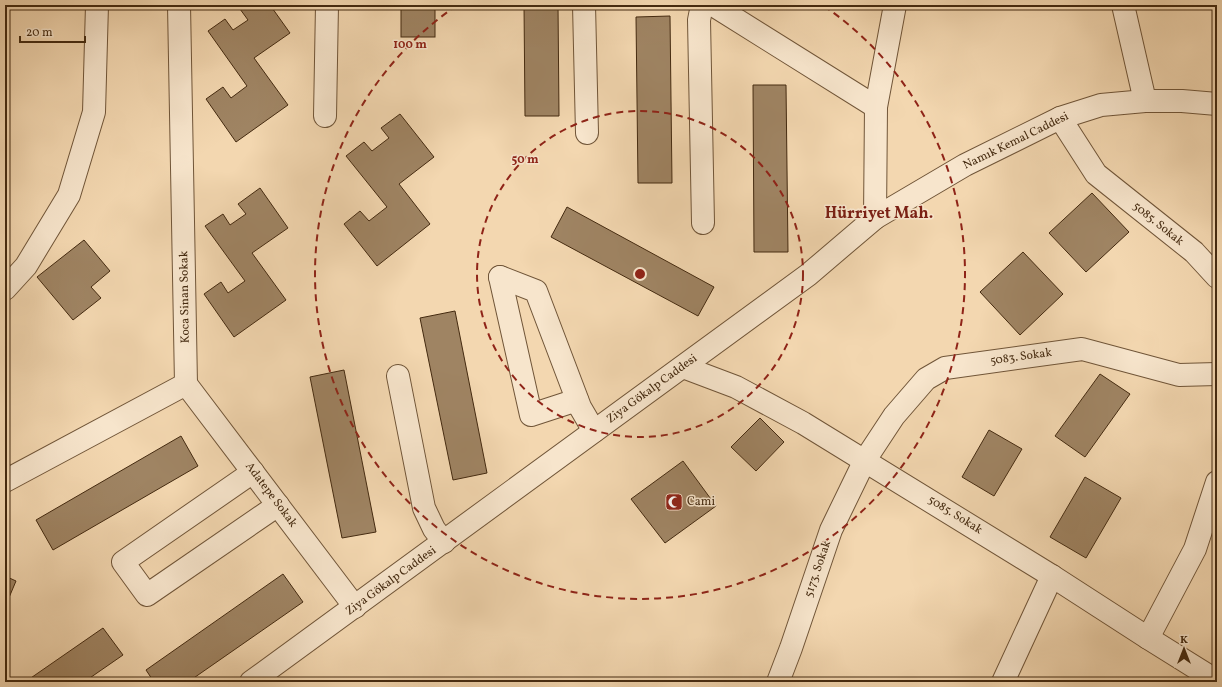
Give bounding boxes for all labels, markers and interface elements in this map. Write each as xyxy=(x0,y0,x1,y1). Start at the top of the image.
scale bar xyxy=(20,18,85,44)
text: 20 m xyxy=(26,25,53,41)
text: 100 m xyxy=(393,37,427,53)
street label: Namık Kemal Caddesi xyxy=(960,108,1072,174)
text: 50 m xyxy=(511,152,539,168)
street label: 5085. Sokak xyxy=(1129,198,1187,250)
district label: Hürriyet Mah. xyxy=(825,203,933,225)
street label: Koca Sinan Sokak xyxy=(176,250,194,343)
centre of rings xyxy=(633,267,647,281)
street label: 5083. Sokak xyxy=(989,345,1053,369)
street label: Ziya Gökalp Caddesi xyxy=(604,350,701,427)
street label: Adatepe Sokak xyxy=(241,459,301,531)
mosque icon: Cami xyxy=(664,492,684,512)
street label: 5085. Sokak xyxy=(925,492,986,538)
place label: Cami xyxy=(687,494,715,510)
street label: 5173. Sokak xyxy=(801,538,835,600)
street label: Ziya Gökalp Caddesi xyxy=(343,542,440,619)
north arrow xyxy=(1164,629,1204,669)
text: K xyxy=(1180,633,1188,648)

